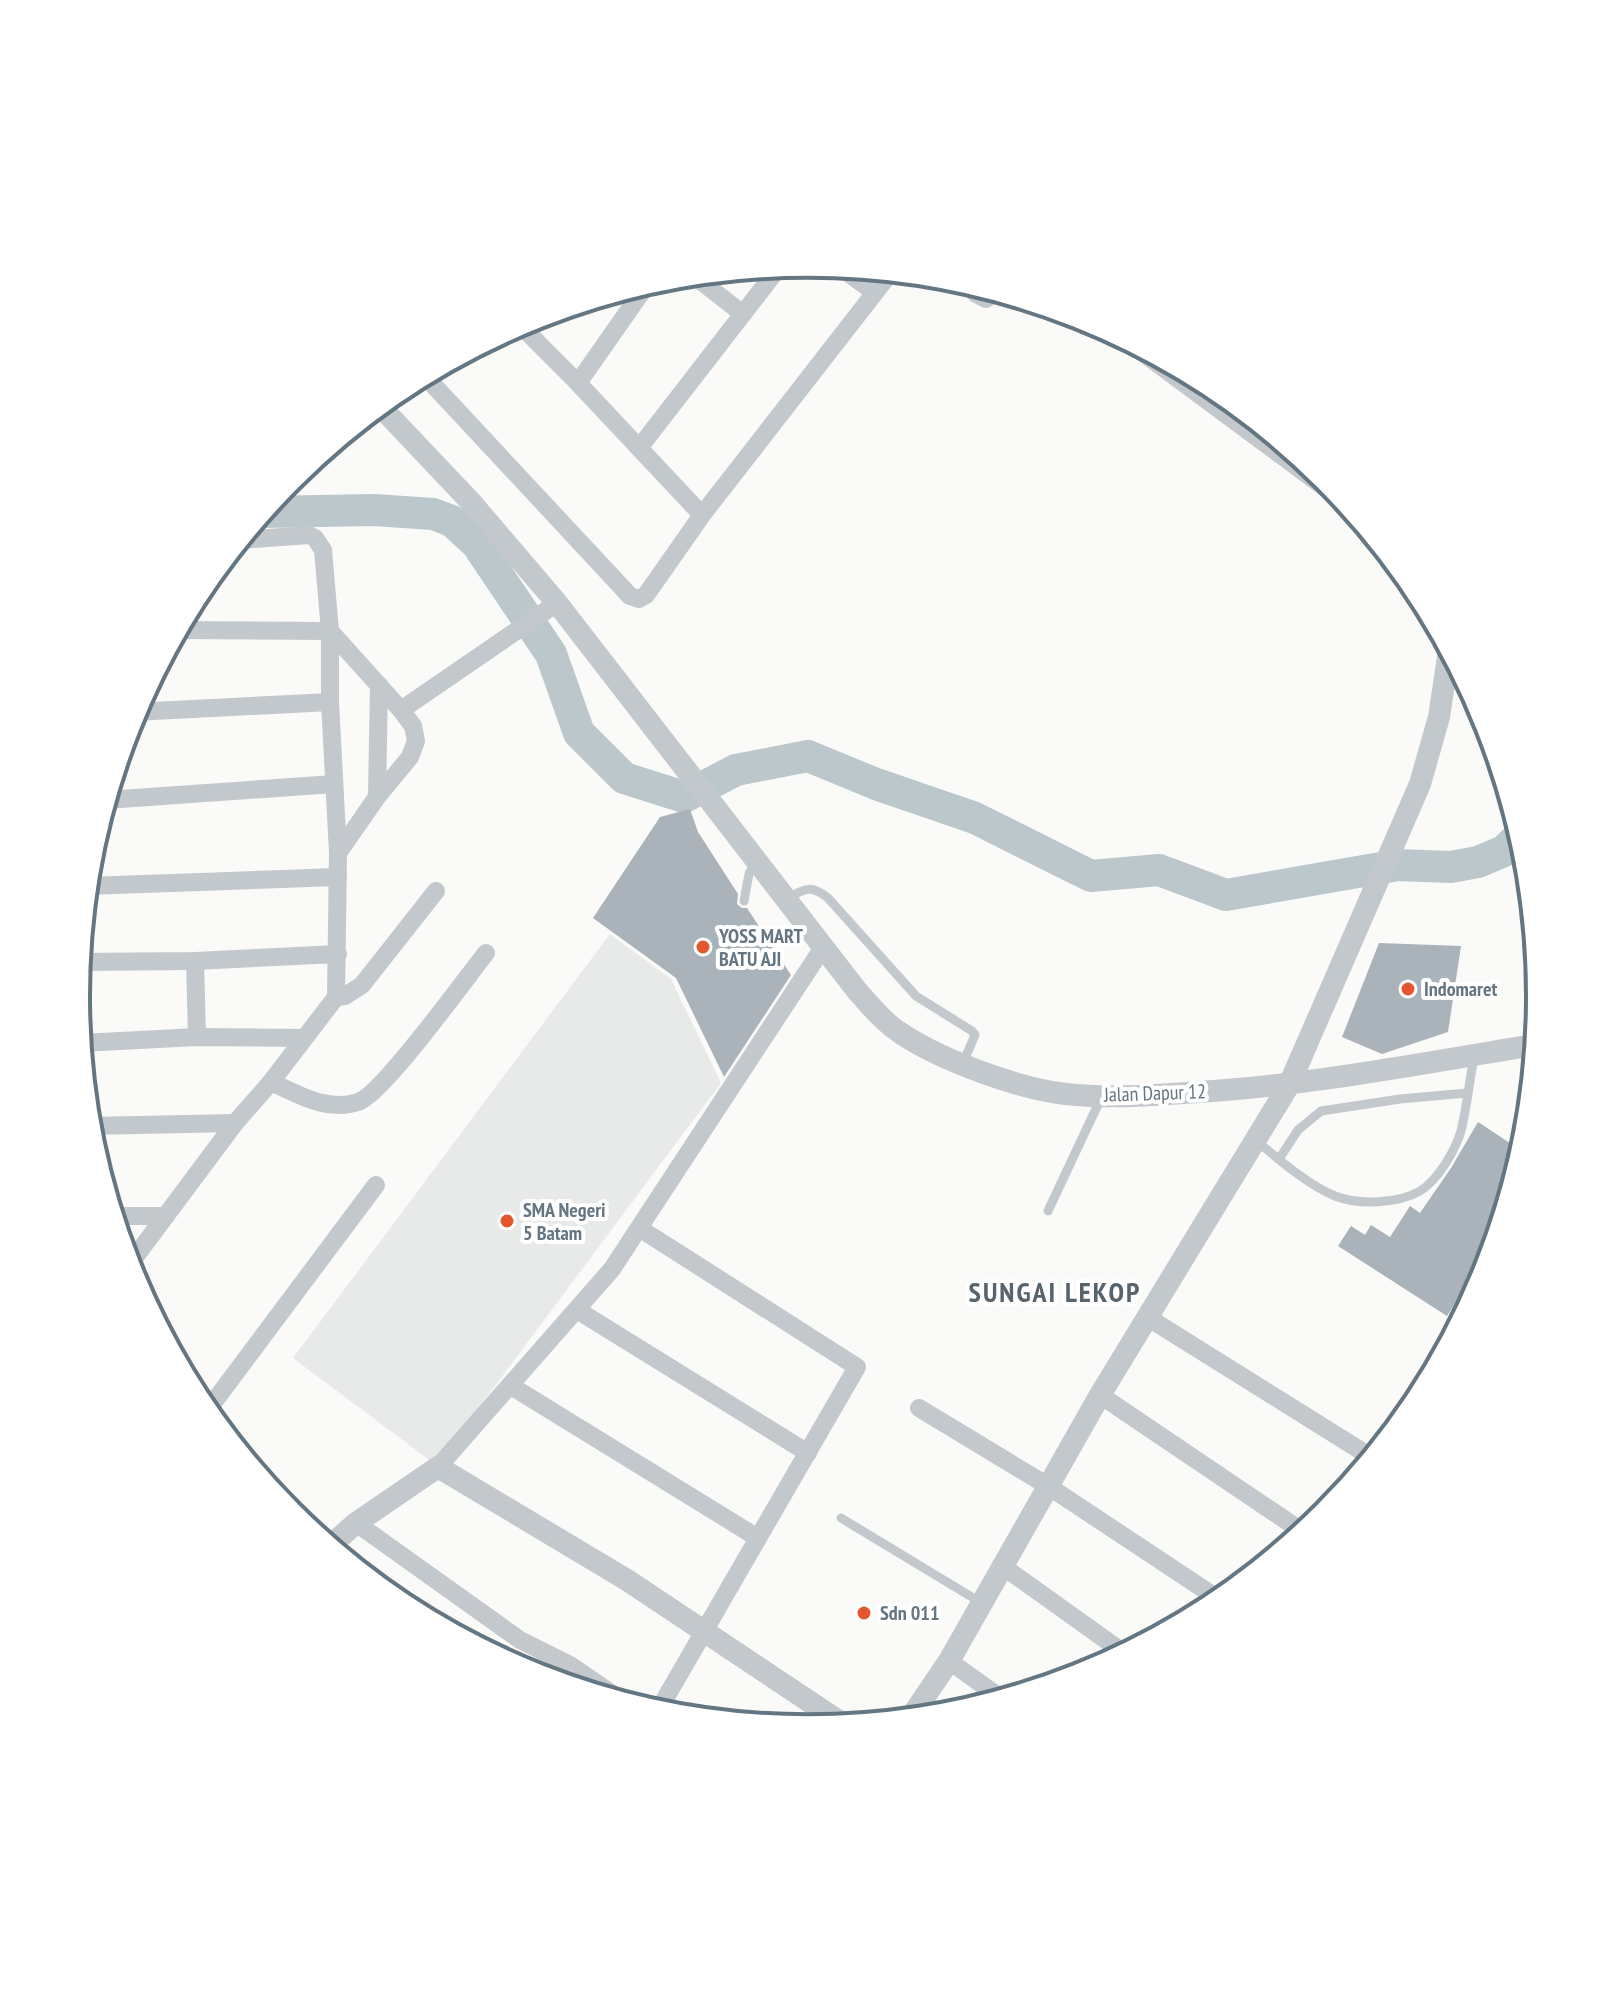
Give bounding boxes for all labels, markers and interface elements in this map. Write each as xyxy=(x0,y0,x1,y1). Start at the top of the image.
place label: YOSS MART BATU AJI xyxy=(718,923,803,972)
marker: YOSS MART BATU AJI xyxy=(694,938,712,956)
place label: Indomaret xyxy=(1424,976,1497,1002)
marker: Indomaret xyxy=(1399,980,1417,998)
street label: Jalan Dapur 12 xyxy=(1103,1078,1206,1108)
place label: SMA Negeri 5 Batam xyxy=(523,1197,606,1246)
marker: SMA Negeri 5 Batam xyxy=(498,1212,516,1230)
district label: SUNGAI LEKOP xyxy=(969,1273,1141,1310)
place label: Sdn 011 xyxy=(880,1600,939,1626)
marker: Sdn 011 xyxy=(855,1604,873,1622)

